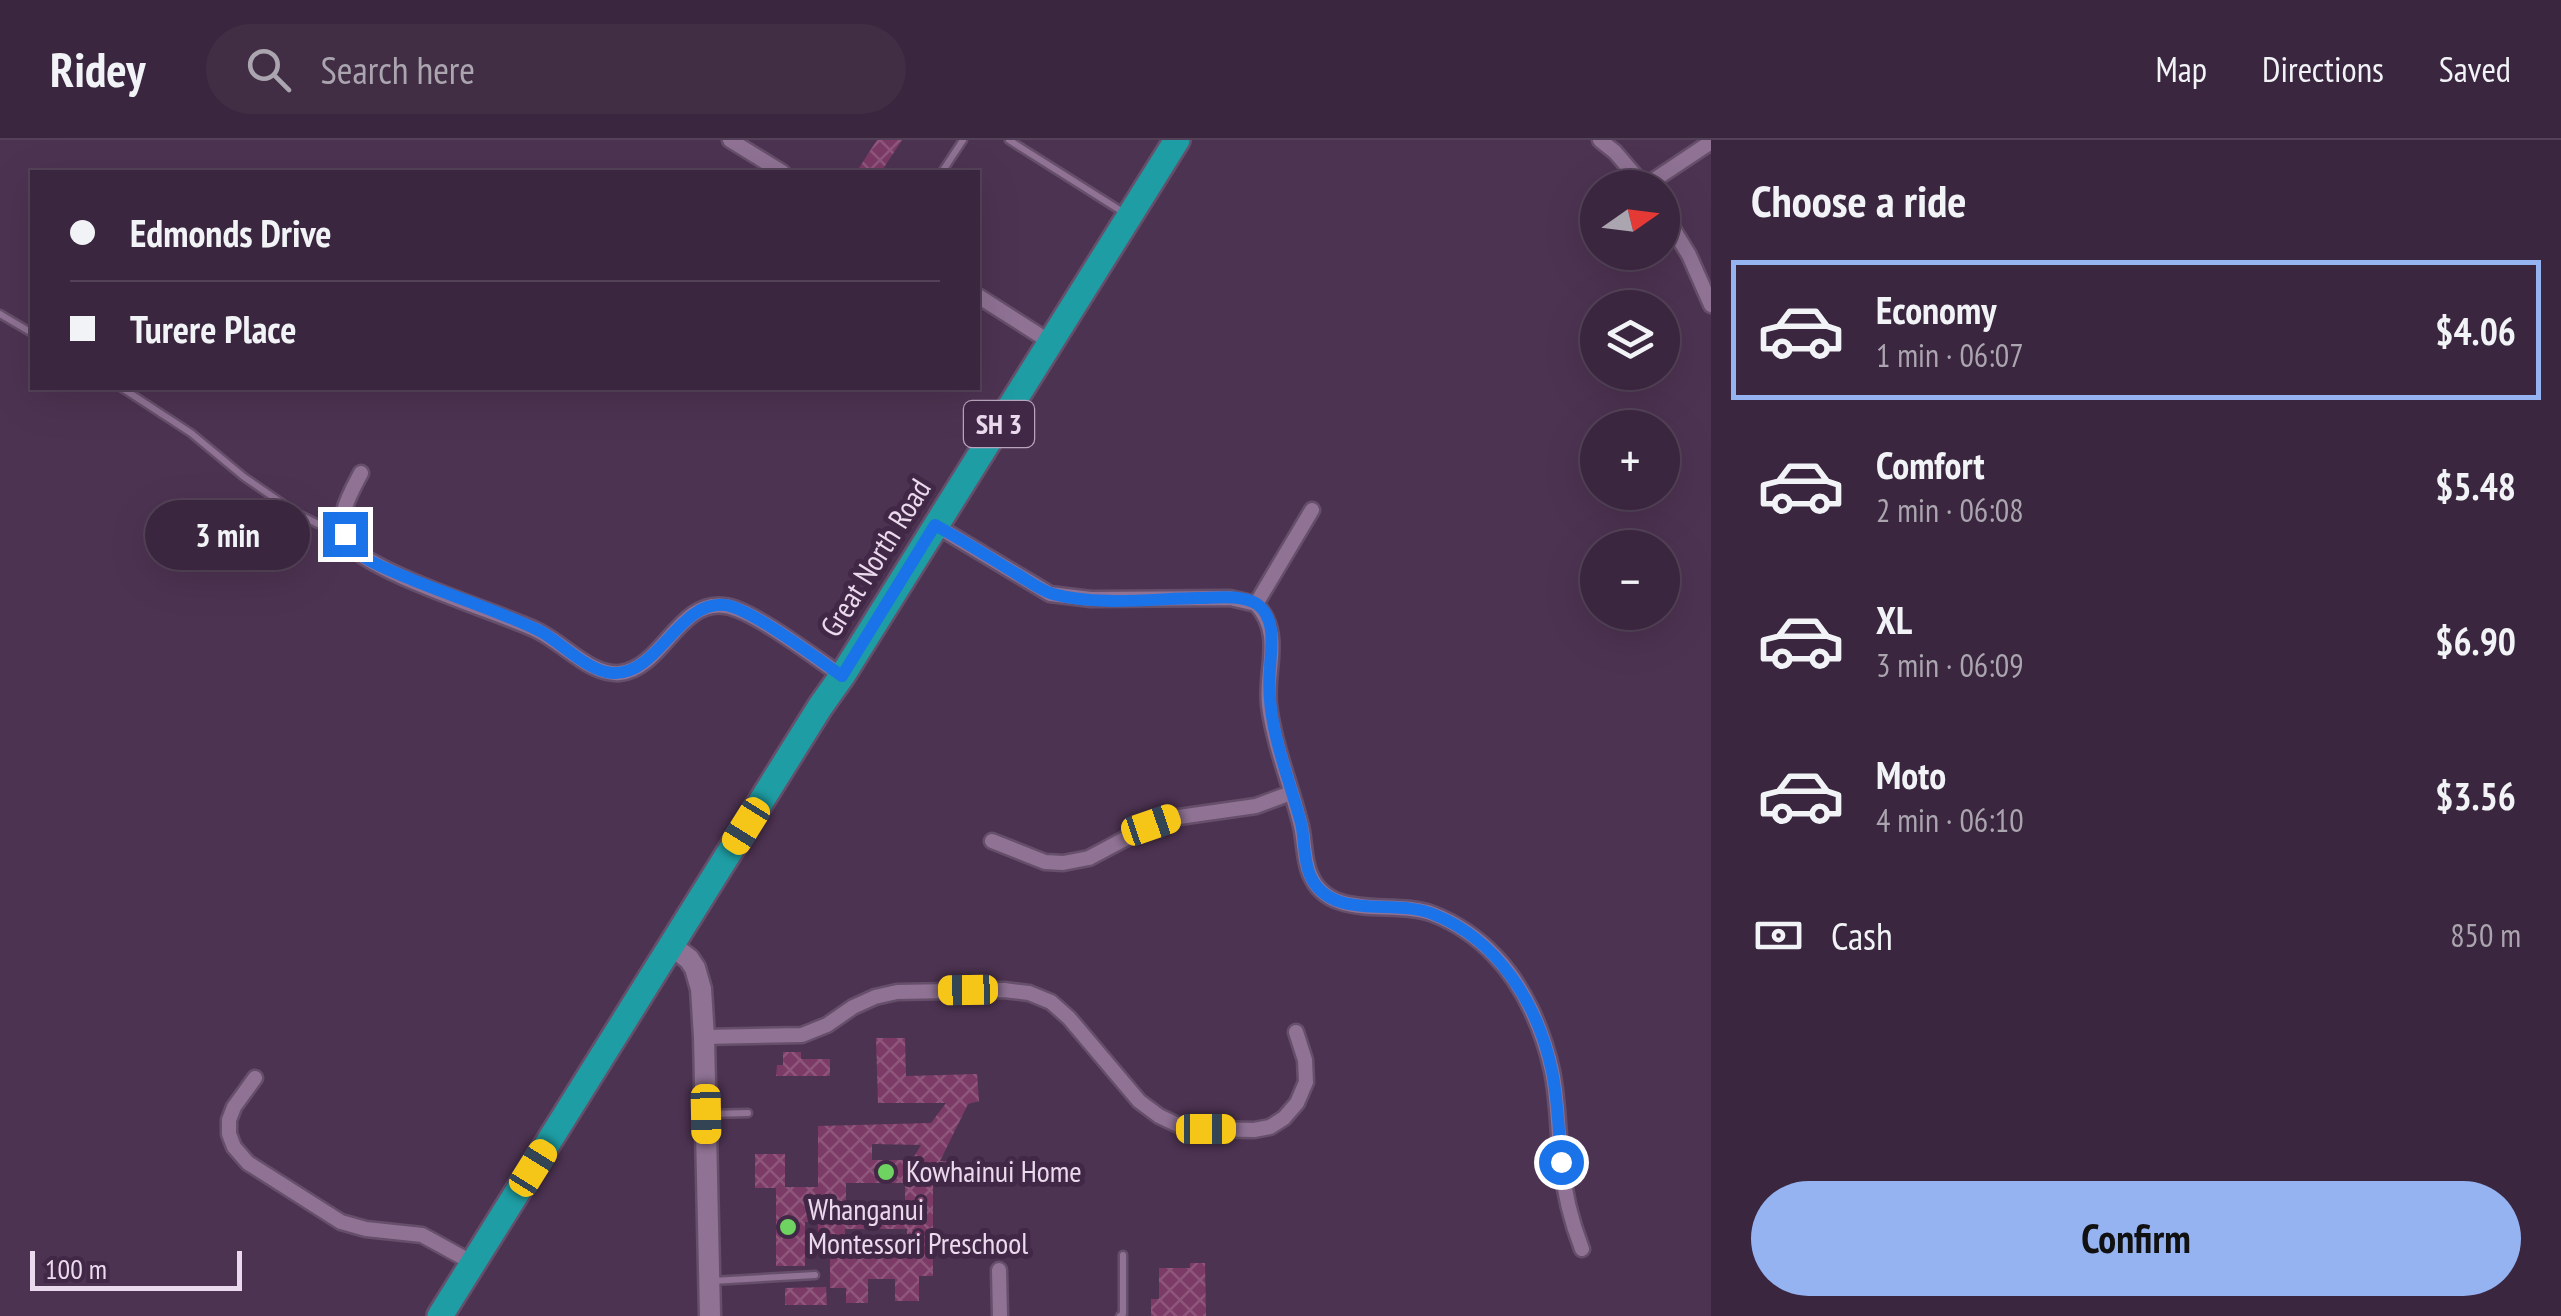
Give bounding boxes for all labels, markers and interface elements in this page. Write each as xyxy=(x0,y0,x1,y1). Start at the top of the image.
search box xyxy=(206,24,906,114)
text: Ridey xyxy=(50,38,146,100)
icon: search xyxy=(241,42,296,97)
text: Search here xyxy=(321,45,475,94)
text: Map xyxy=(2156,46,2207,92)
text: Directions xyxy=(2262,46,2384,92)
text: Saved xyxy=(2439,46,2511,92)
north arrow xyxy=(1580,170,1680,270)
map controls xyxy=(1580,170,1680,630)
text: Choose a ride xyxy=(1751,171,1966,229)
text: Edmonds Drive xyxy=(130,208,332,257)
icon: car xyxy=(1756,285,1846,375)
text: Economy xyxy=(1876,285,1996,334)
button: layers xyxy=(1580,290,1680,390)
text: Turere Place xyxy=(130,304,296,353)
text: $4.06 xyxy=(2435,306,2516,355)
text: 1 min · 06:07 xyxy=(1876,334,2024,376)
road number: SH 3 xyxy=(964,401,1034,447)
button: + xyxy=(1580,410,1680,510)
icon: car xyxy=(1756,440,1846,530)
text: Comfort xyxy=(1876,440,1985,489)
text: $5.48 xyxy=(2435,461,2516,510)
street label: Great North Road xyxy=(811,471,939,643)
text: 2 min · 06:08 xyxy=(1876,489,2024,531)
callout: 3 min xyxy=(145,499,310,569)
route end xyxy=(323,512,368,557)
text: 3 min xyxy=(195,514,260,556)
button: − xyxy=(1580,530,1680,630)
icon: car xyxy=(1756,595,1846,685)
text: XL xyxy=(1876,595,1912,644)
text: $6.90 xyxy=(2435,616,2516,665)
text: 3 min · 06:09 xyxy=(1876,644,2024,686)
icon: car xyxy=(1756,750,1846,840)
text: Moto xyxy=(1876,750,1946,799)
text: $3.56 xyxy=(2435,771,2516,820)
car xyxy=(717,793,775,859)
text: 4 min · 06:10 xyxy=(1876,799,2024,841)
car xyxy=(1118,801,1184,849)
icon: cash xyxy=(1751,908,1806,963)
text: Cash xyxy=(1831,911,1893,960)
text: 850 m xyxy=(2450,914,2521,956)
car xyxy=(938,974,998,1006)
car xyxy=(690,1084,722,1144)
car xyxy=(1176,1114,1236,1144)
car xyxy=(504,1135,562,1201)
route start xyxy=(1539,1140,1584,1185)
place label: Kowhainui Home xyxy=(906,1151,1082,1190)
marker: Kowhainui Home xyxy=(875,1161,897,1183)
button: Confirm xyxy=(1751,1181,2521,1296)
place label: Whanganui Montessori Preschool xyxy=(808,1189,1028,1262)
marker: Whanganui Montessori Preschool xyxy=(777,1216,799,1238)
scale bar xyxy=(30,1246,242,1290)
text: 100 m xyxy=(45,1250,107,1287)

